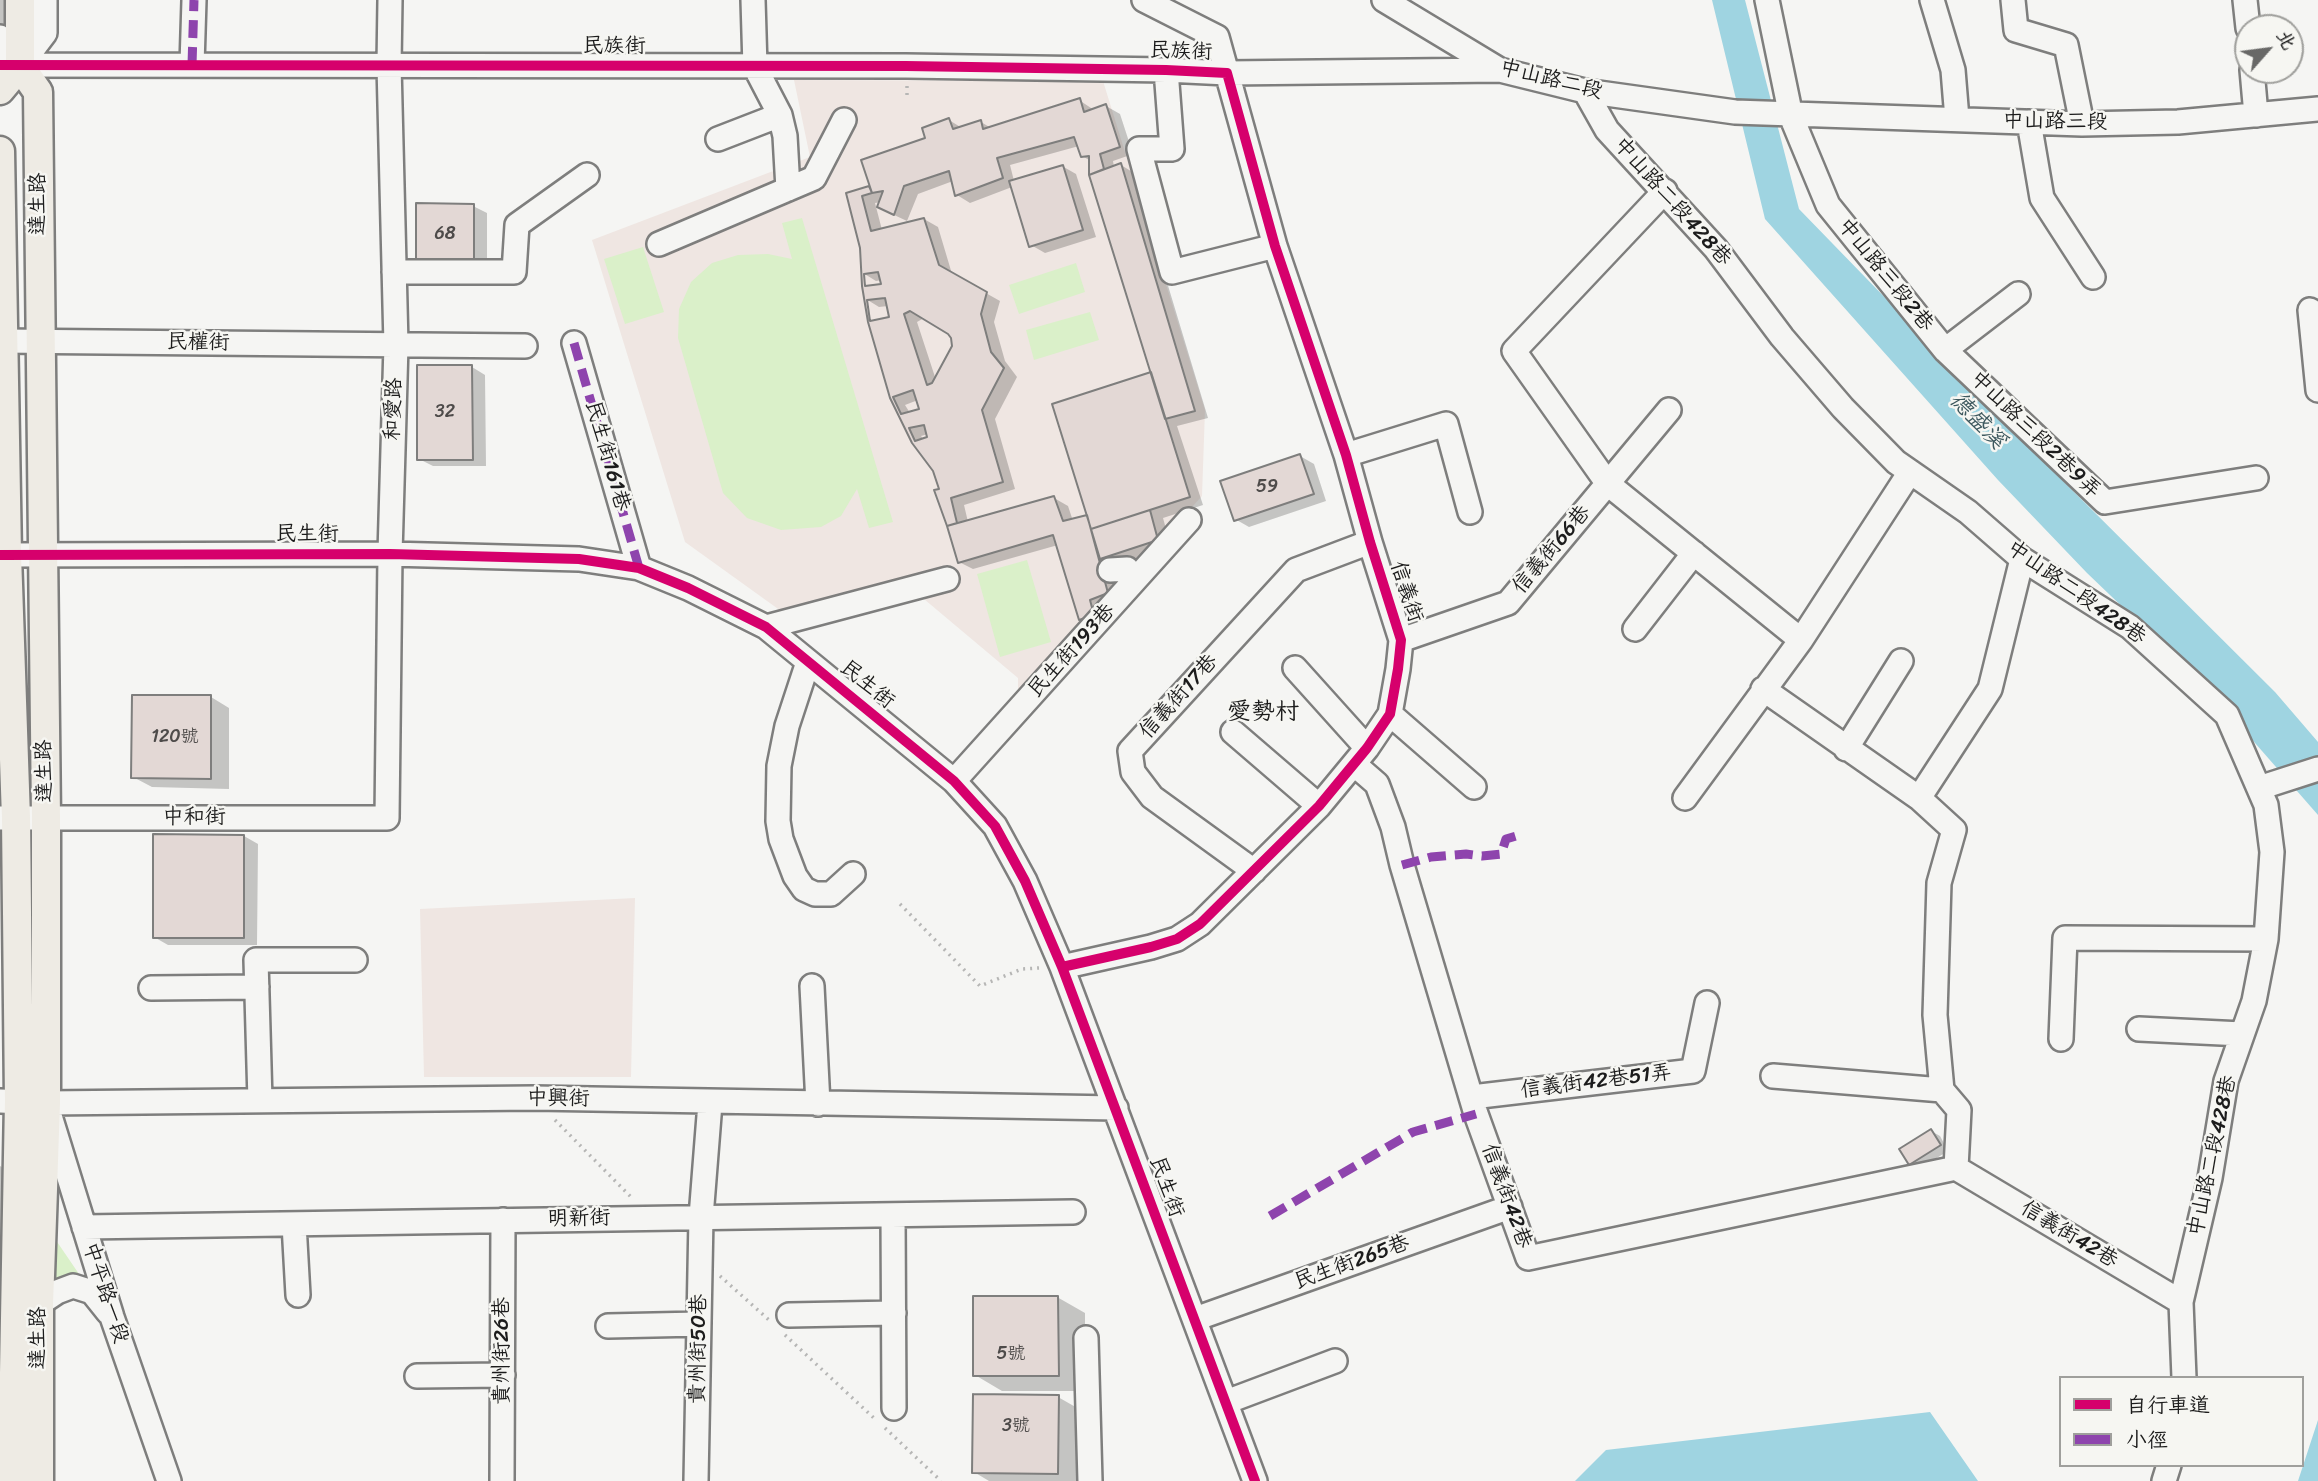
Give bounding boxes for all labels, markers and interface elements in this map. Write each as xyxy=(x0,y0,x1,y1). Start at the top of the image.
north arrow xyxy=(2234,14,2304,84)
text: 北 xyxy=(2267,24,2305,56)
street label: 民族街 xyxy=(583,34,645,60)
street label: 民族街 xyxy=(1149,38,1213,66)
street label: 中山路二段 xyxy=(1497,55,1605,105)
street label: 中山路三段 xyxy=(2002,108,2108,136)
street label: 中山路二段428巷 xyxy=(1608,133,1736,271)
street label: 達生路 xyxy=(26,173,52,235)
street label: 中山路三段2巷 xyxy=(1832,213,1938,337)
house number: 68 xyxy=(434,223,456,245)
street label: 民權街 xyxy=(166,330,230,356)
street label: 中山路三段2巷9弄 xyxy=(1964,366,2106,504)
street label: 和愛路 xyxy=(380,377,408,441)
water label: 德盛溪 xyxy=(1943,387,2011,455)
street label: 民生街161巷 xyxy=(579,398,635,514)
house number: 32 xyxy=(435,401,455,423)
house number: 59 xyxy=(1256,476,1278,498)
street label: 信義街66巷 xyxy=(1508,501,1596,599)
street label: 民生街 xyxy=(276,522,338,548)
street label: 中山路二段428巷 xyxy=(2002,536,2150,650)
street label: 信義街 xyxy=(1384,558,1428,626)
street label: 民生街193巷 xyxy=(1023,599,1121,703)
street label: 信義街17巷 xyxy=(1135,650,1223,744)
street label: 民生街 xyxy=(835,655,899,715)
district label: 愛勢村 xyxy=(1227,699,1299,727)
house number: 120號 xyxy=(151,726,199,748)
street label: 達生路 xyxy=(32,739,58,803)
street label: 中和街 xyxy=(163,805,225,831)
street label: 信義街42巷51弄 xyxy=(1519,1060,1673,1104)
street label: 中山路二段428巷 xyxy=(2184,1073,2242,1239)
street label: 中興街 xyxy=(526,1086,590,1112)
street label: 信義街42巷 xyxy=(1475,1140,1537,1252)
street label: 民生街 xyxy=(1143,1153,1189,1221)
street label: 信義街42巷 xyxy=(2016,1196,2122,1274)
street label: 明新街 xyxy=(547,1206,611,1232)
street label: 民生街265巷 xyxy=(1291,1230,1413,1296)
street label: 中平路一段 xyxy=(77,1239,133,1347)
street label: 貴州街50巷 xyxy=(685,1294,713,1404)
street label: 貴州街26巷 xyxy=(490,1297,516,1405)
street label: 達生路 xyxy=(26,1307,52,1369)
house number: 5號 xyxy=(997,1343,1025,1365)
legend xyxy=(2059,1376,2304,1467)
text: 自行車道 xyxy=(2126,1386,2210,1424)
house number: 3號 xyxy=(1002,1415,1030,1437)
text: 小徑 xyxy=(2126,1421,2168,1459)

